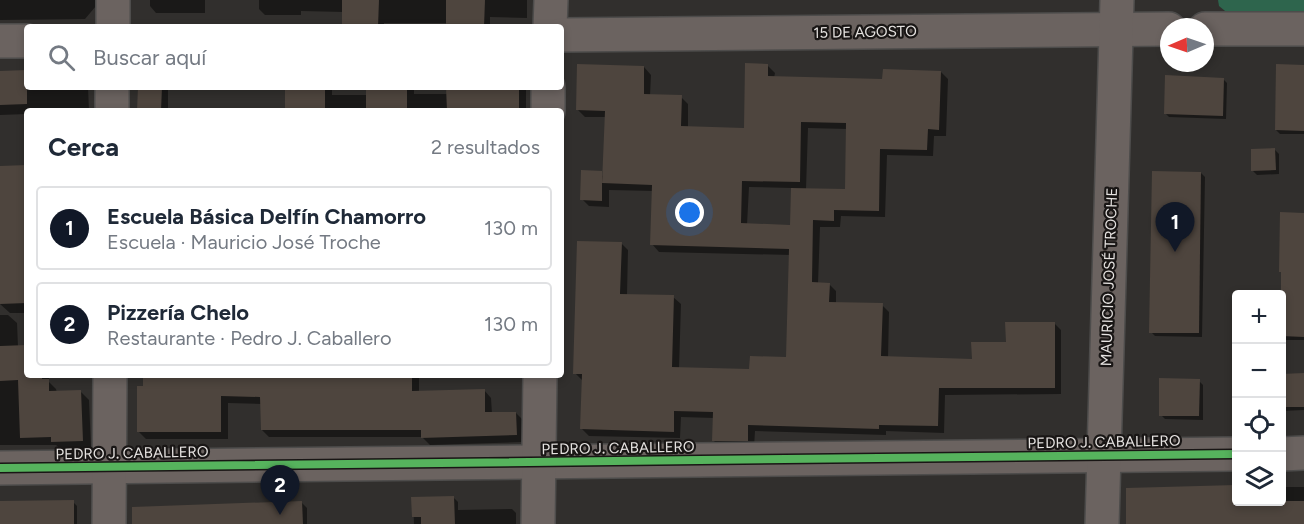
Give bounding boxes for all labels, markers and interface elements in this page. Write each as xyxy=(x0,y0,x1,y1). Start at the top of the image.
north arrow xyxy=(1160,18,1214,72)
street label: 15 DE AGOSTO xyxy=(813,22,917,42)
search box xyxy=(24,24,564,90)
icon: search xyxy=(45,41,78,74)
text: Buscar aquí xyxy=(93,44,206,71)
text: Cerca xyxy=(48,131,119,163)
text: 2 resultados xyxy=(431,135,540,159)
street label: MAURICIO JOSÉ TROCHE xyxy=(1097,187,1121,367)
your location xyxy=(675,198,704,227)
pin: 1 xyxy=(1156,202,1194,252)
text: Escuela Básica Delfín Chamorro xyxy=(107,203,426,230)
text: 1 xyxy=(65,216,74,240)
text: 130 m xyxy=(484,216,538,240)
text: Escuela · Mauricio José Troche xyxy=(107,230,381,254)
map controls xyxy=(1232,290,1286,506)
button: + xyxy=(1232,290,1286,344)
text: Pizzería Chelo xyxy=(107,299,249,326)
text: 2 xyxy=(64,312,75,336)
text: 130 m xyxy=(484,312,538,336)
text: Restaurante · Pedro J. Caballero xyxy=(107,326,391,350)
button: − xyxy=(1232,344,1286,398)
button: locate xyxy=(1232,398,1286,452)
street label: PEDRO J. CABALLERO xyxy=(1027,432,1181,452)
street label: PEDRO J. CABALLERO xyxy=(541,438,695,458)
street label: PEDRO J. CABALLERO xyxy=(55,443,209,463)
button: layers xyxy=(1232,452,1286,506)
pin: 2 xyxy=(260,466,300,515)

